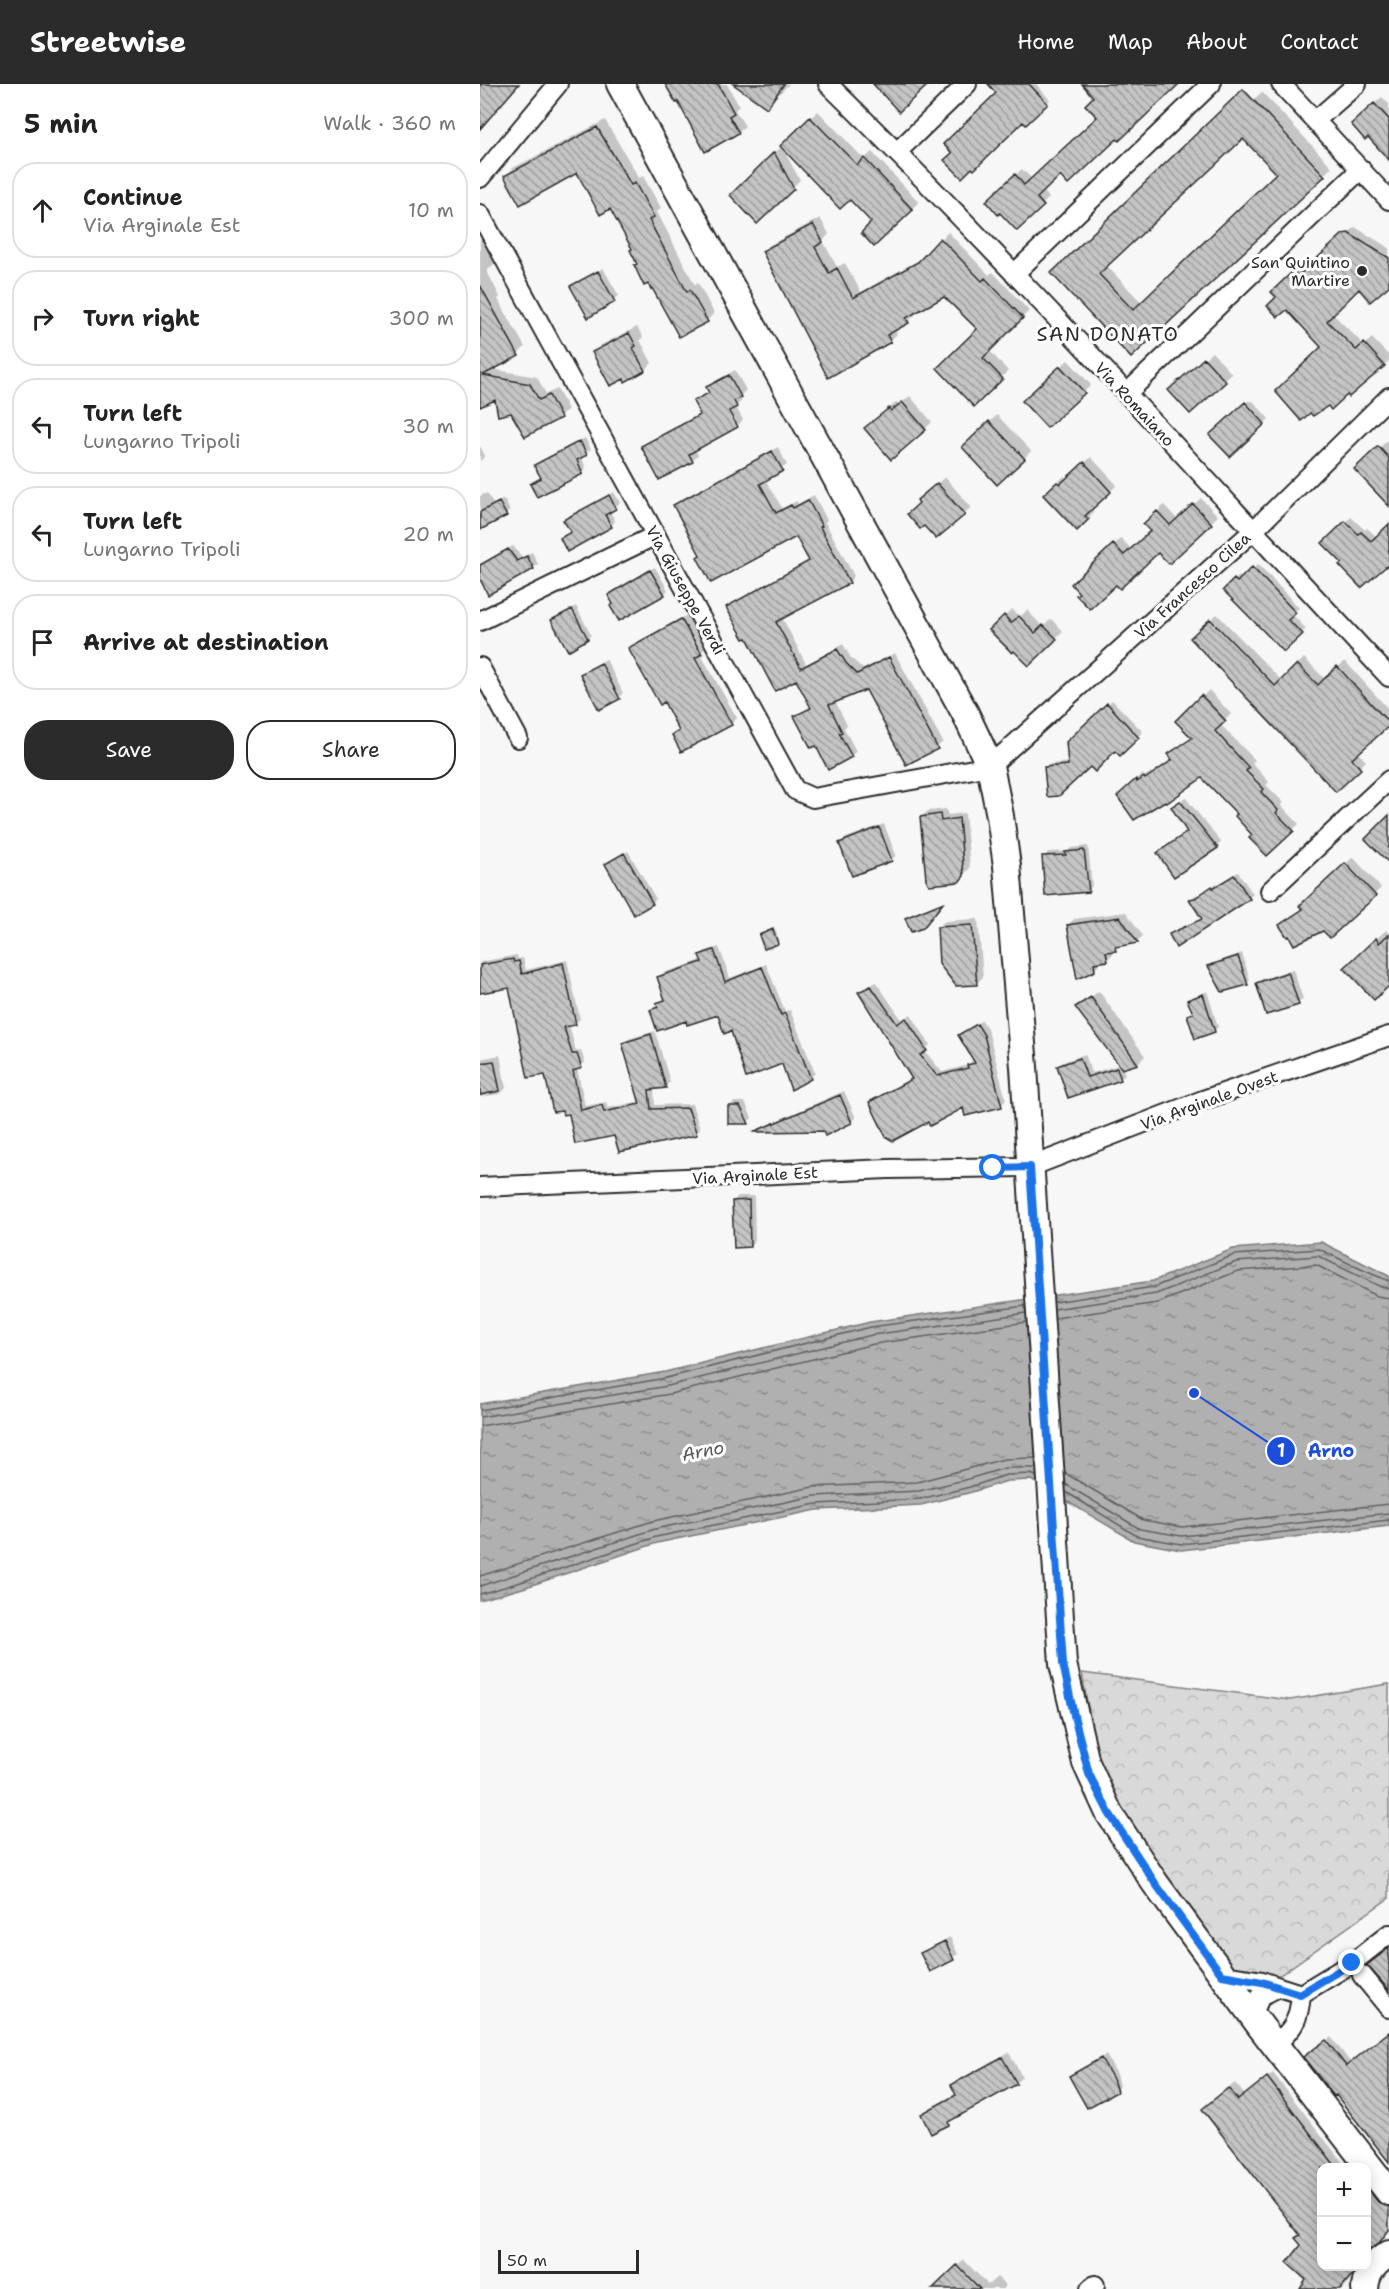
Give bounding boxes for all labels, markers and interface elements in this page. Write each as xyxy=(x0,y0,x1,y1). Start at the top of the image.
text: Streetwise xyxy=(30,23,186,61)
text: Home xyxy=(1017,28,1075,56)
text: Map xyxy=(1108,28,1153,56)
text: About xyxy=(1186,28,1247,56)
text: Contact xyxy=(1280,28,1359,56)
text: 5 min xyxy=(24,106,98,141)
text: Walk · 360 m xyxy=(323,110,456,136)
text: Continue xyxy=(83,183,183,212)
icon: ahead xyxy=(26,194,59,227)
text: 10 m xyxy=(408,197,454,223)
text: Via Arginale Est xyxy=(83,212,240,238)
place label: San Quintino Martire xyxy=(1251,252,1350,291)
marker: San Quintino Martire xyxy=(1355,264,1369,278)
icon: right xyxy=(26,302,59,335)
text: Turn right xyxy=(83,304,200,333)
text: 300 m xyxy=(388,305,454,331)
district label: SAN DONATO xyxy=(1036,321,1180,347)
street label: Via Romaiano xyxy=(1090,358,1179,451)
text: Turn left xyxy=(83,399,182,428)
icon: left xyxy=(26,410,59,443)
text: 30 m xyxy=(402,413,454,439)
text: Lungarno Tripoli xyxy=(83,428,241,454)
text: Turn left xyxy=(83,507,182,536)
icon: left xyxy=(26,518,59,551)
text: 20 m xyxy=(403,521,454,547)
street label: Via Giuseppe Verdi xyxy=(641,522,730,659)
street label: Via Francesco Cilea xyxy=(1130,527,1255,643)
text: Lungarno Tripoli xyxy=(83,536,241,562)
icon: arrive xyxy=(26,626,59,659)
text: Arrive at destination xyxy=(83,628,329,657)
button: Save xyxy=(24,720,234,780)
button: Share xyxy=(246,720,456,780)
street label: Via Arginale Ovest xyxy=(1137,1066,1281,1135)
route start xyxy=(979,1154,1005,1180)
street label: Via Arginale Est xyxy=(692,1162,818,1189)
callout: Arno xyxy=(1266,1433,1366,1469)
water label: Arno xyxy=(680,1435,726,1467)
text: 1 xyxy=(1277,1439,1285,1463)
text: Arno xyxy=(1308,1439,1354,1463)
route end xyxy=(1338,1949,1364,1975)
map controls xyxy=(1317,2163,1371,2271)
button: + xyxy=(1317,2163,1371,2217)
button: − xyxy=(1317,2217,1371,2271)
scale bar xyxy=(498,2247,639,2274)
text: 50 m xyxy=(507,2250,547,2271)

